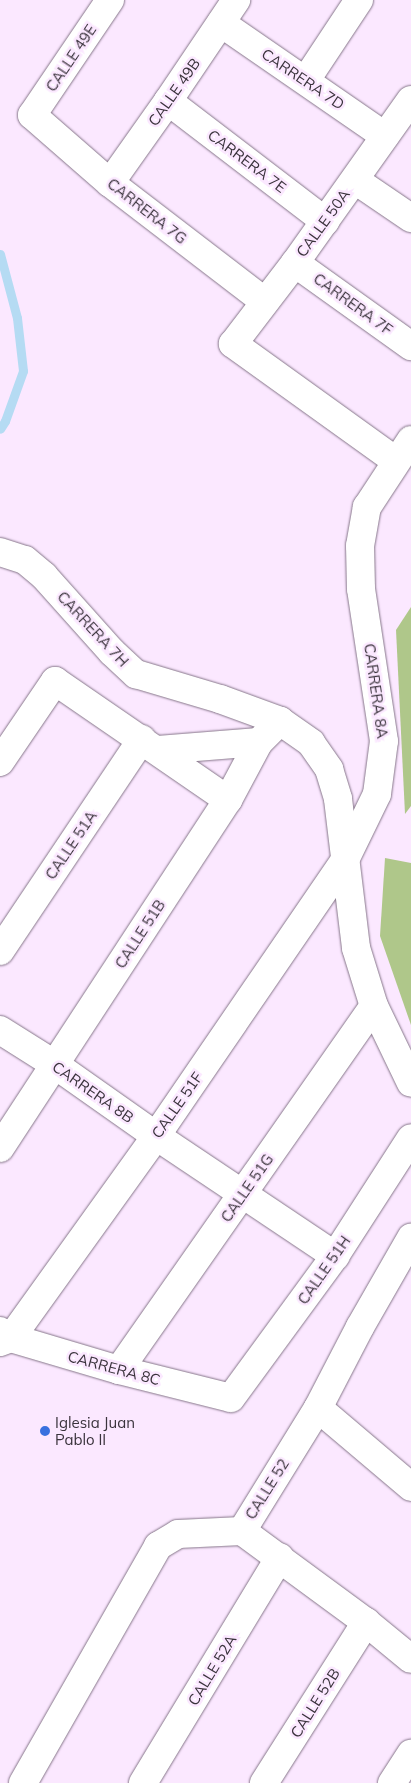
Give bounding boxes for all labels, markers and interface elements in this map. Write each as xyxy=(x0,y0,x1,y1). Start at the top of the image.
street label: CALLE 49E xyxy=(42,21,100,95)
street label: CARRERA 7D xyxy=(258,45,348,113)
street label: CALLE 49B xyxy=(144,55,204,129)
street label: CARRERA 7E xyxy=(204,126,290,196)
street label: CARRERA 7G xyxy=(104,174,190,248)
street label: CALLE 50A xyxy=(292,186,354,260)
street label: CARRERA 7F xyxy=(310,269,396,339)
street label: CARRERA 7H xyxy=(54,588,132,670)
street label: CARRERA 8A xyxy=(360,642,392,740)
street label: CALLE 51A xyxy=(41,807,101,883)
street label: CALLE 51B xyxy=(111,896,169,972)
street label: CARRERA 8B xyxy=(49,1057,137,1127)
street label: CALLE 51F xyxy=(148,1068,206,1142)
street label: CALLE 51G xyxy=(217,1150,277,1226)
street label: CALLE 51H xyxy=(294,1232,354,1308)
street label: CARRERA 8C xyxy=(66,1347,162,1389)
place label: Iglesia Juan Pablo II xyxy=(55,1413,135,1448)
marker: Iglesia Juan Pablo II xyxy=(39,1425,51,1437)
street label: CALLE 52 xyxy=(241,1455,293,1523)
street label: CALLE 52A xyxy=(184,1631,240,1709)
street label: CALLE 52B xyxy=(287,1665,343,1741)

